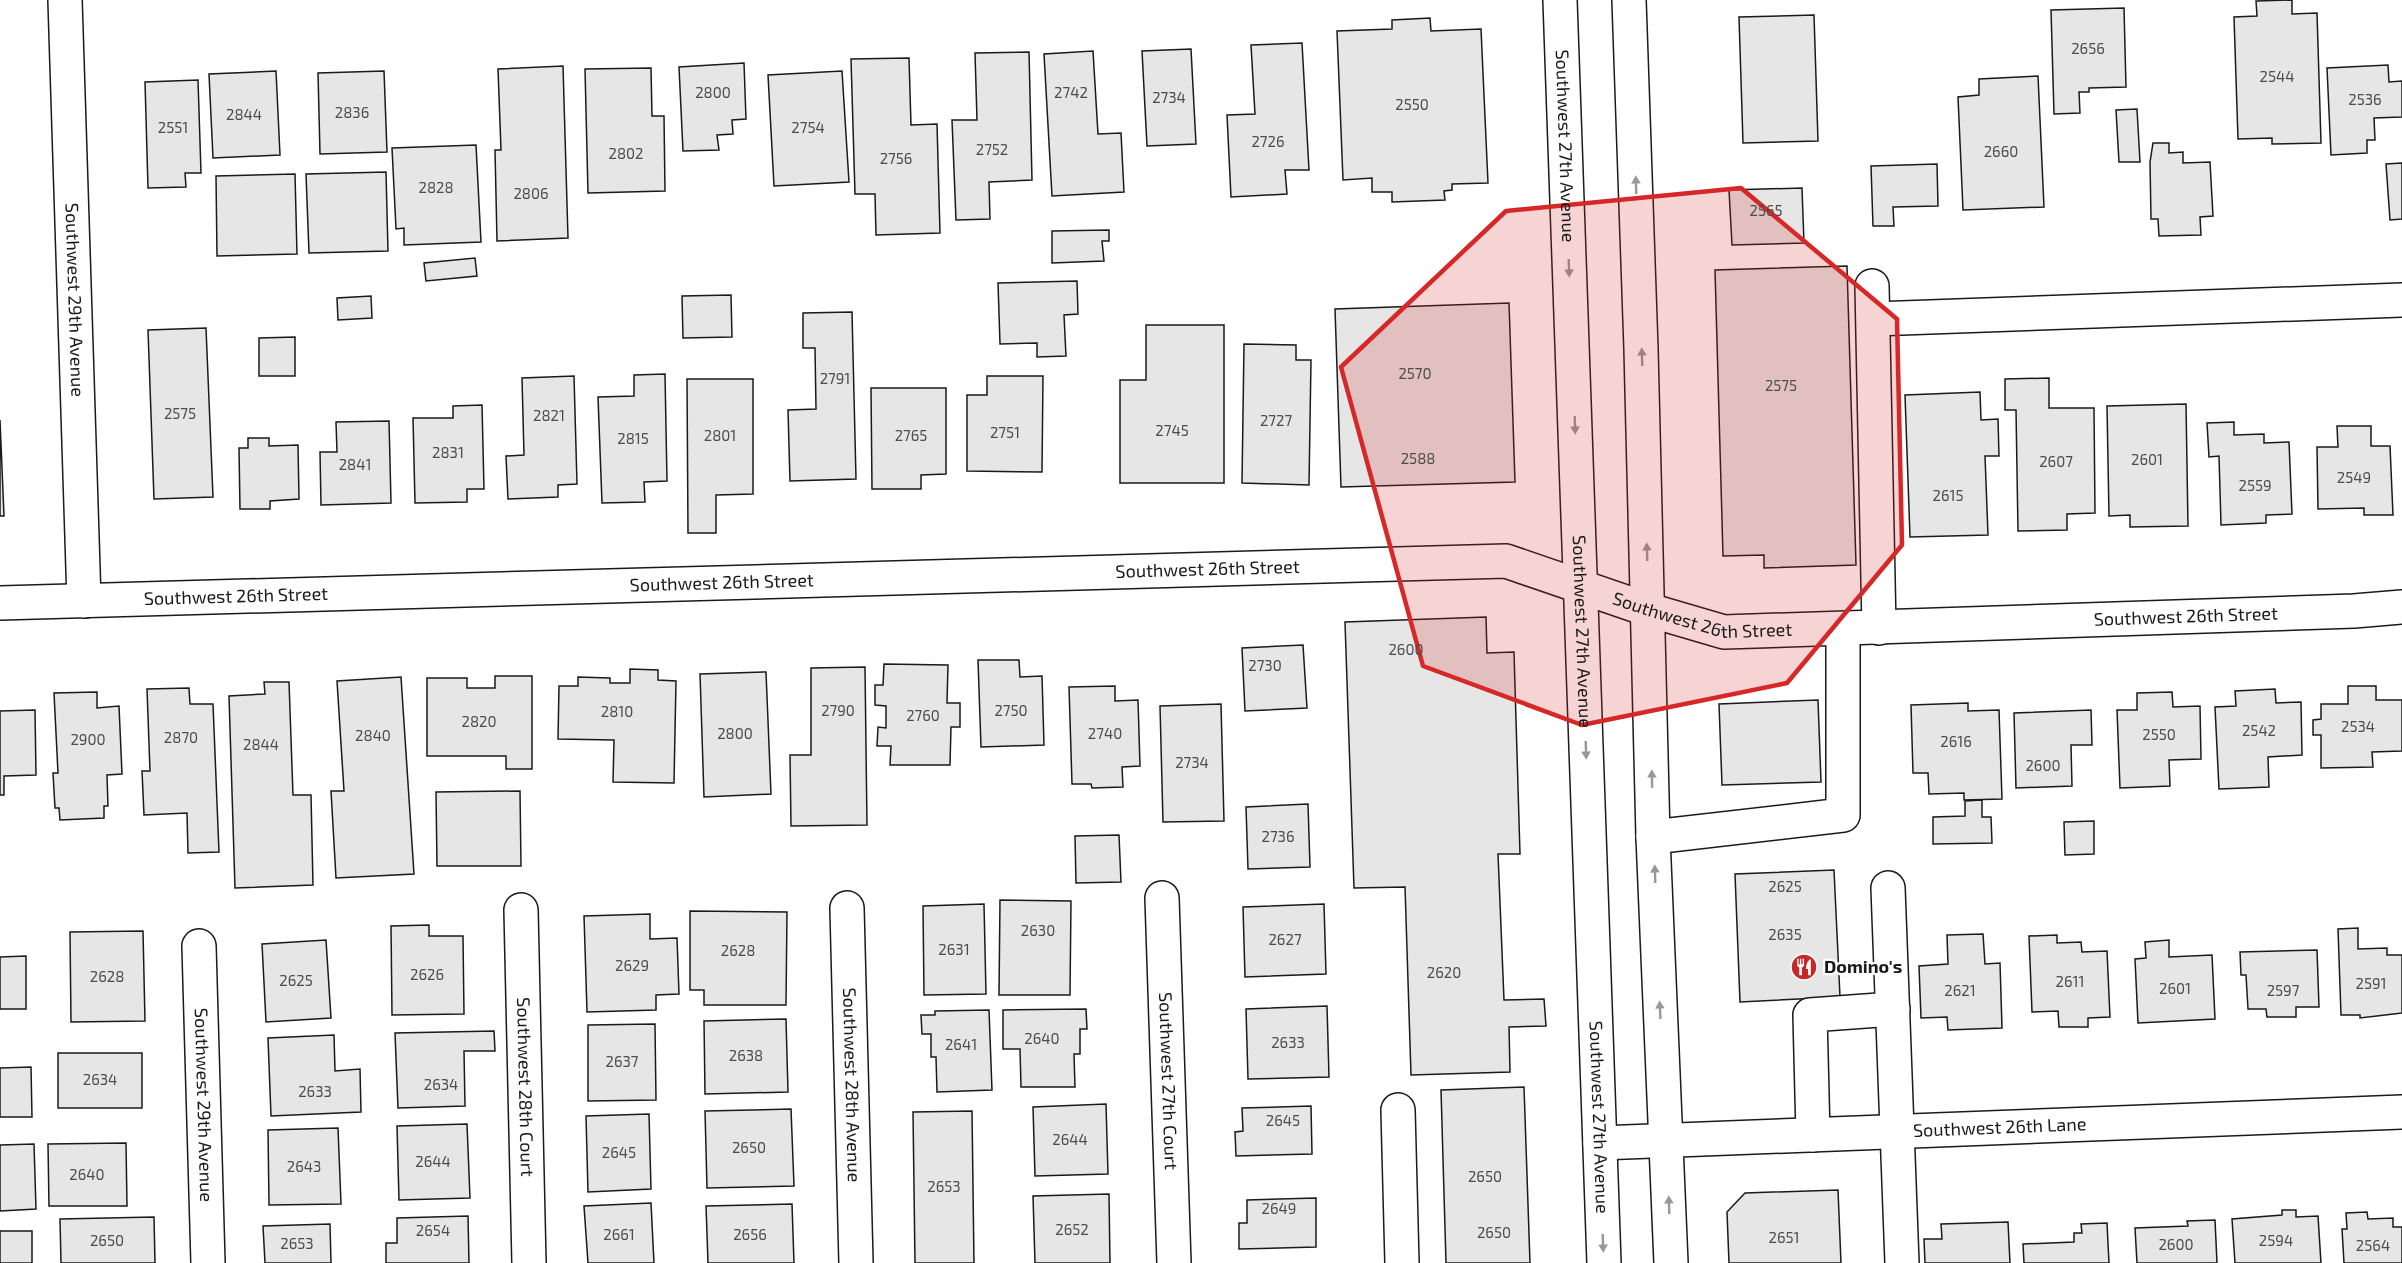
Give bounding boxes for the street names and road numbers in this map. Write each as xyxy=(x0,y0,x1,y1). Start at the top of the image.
street label: Southwest 27th Avenue xyxy=(1552,49,1580,243)
street label: Southwest 29th Avenue xyxy=(61,202,90,397)
street label: Southwest 27th Avenue xyxy=(1569,535,1597,728)
street label: Southwest 26th Street xyxy=(1115,555,1300,582)
street label: Southwest 26th Street xyxy=(629,568,814,595)
street label: Southwest 26th Street xyxy=(143,582,328,609)
street label: Southwest 26th Street xyxy=(1610,586,1793,642)
street label: Southwest 26th Street xyxy=(2093,602,2278,630)
street label: Southwest 28th Avenue xyxy=(839,987,866,1183)
street label: Southwest 27th Court xyxy=(1155,992,1183,1170)
street label: Southwest 28th Court xyxy=(513,997,539,1177)
street label: Southwest 29th Avenue xyxy=(191,1008,218,1202)
street label: Southwest 27th Avenue xyxy=(1586,1020,1614,1214)
street label: Southwest 26th Lane xyxy=(1913,1112,2087,1141)

